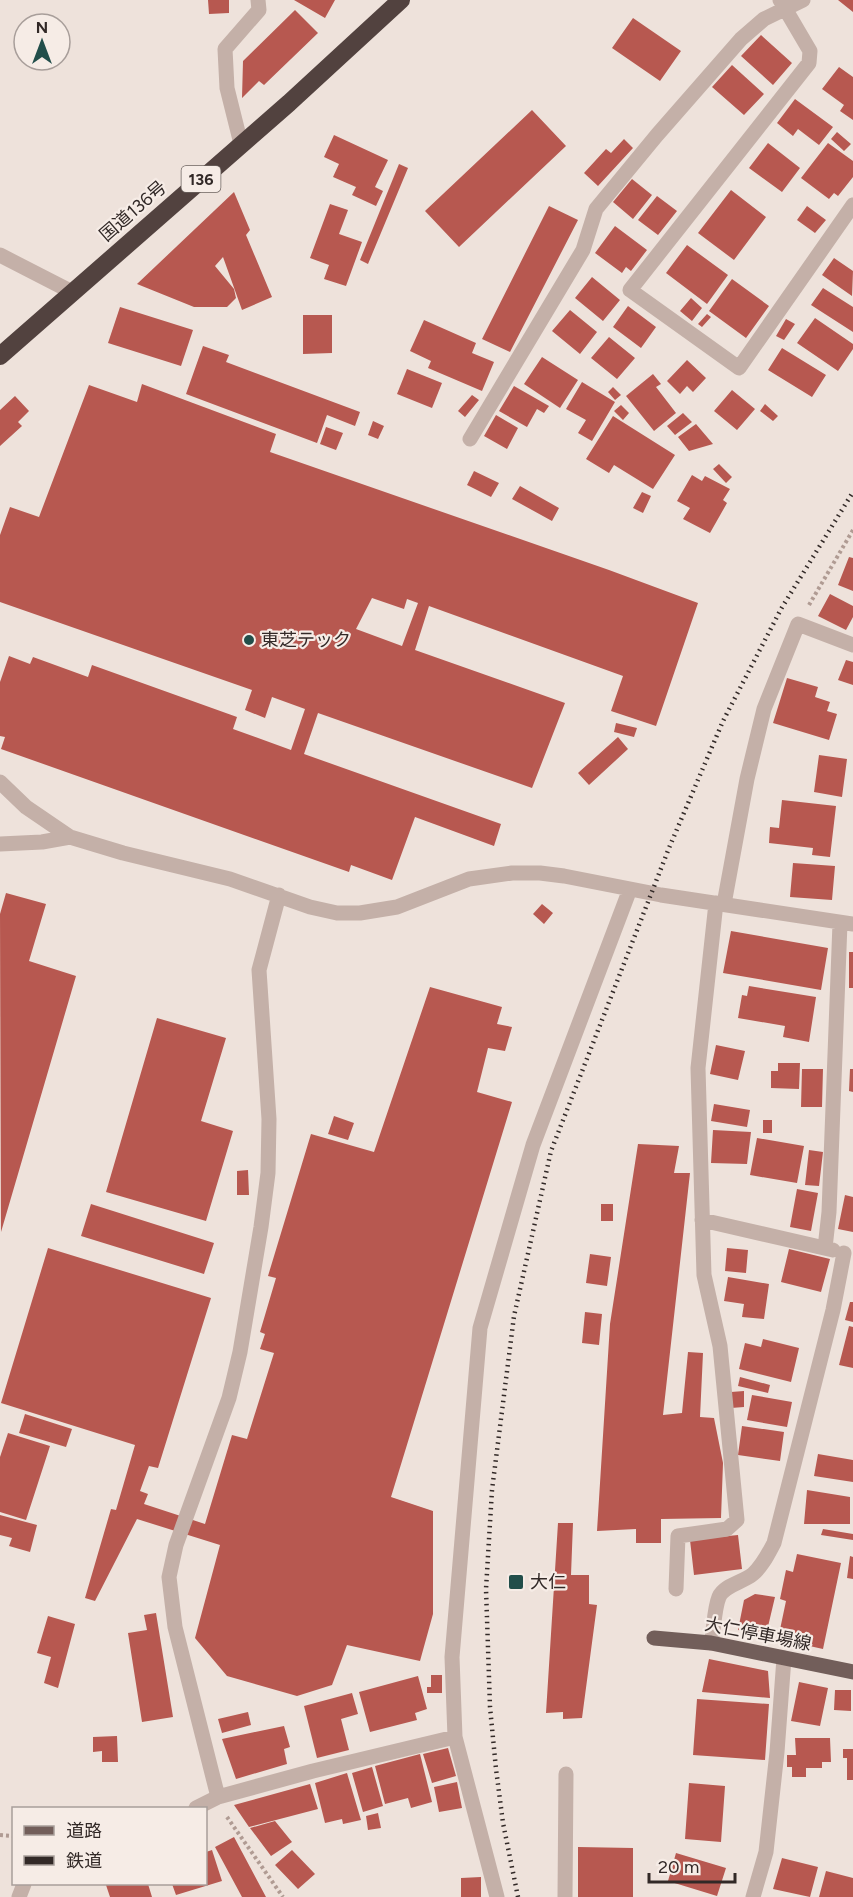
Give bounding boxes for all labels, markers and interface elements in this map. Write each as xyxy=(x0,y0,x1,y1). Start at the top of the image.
north arrow xyxy=(12,12,72,72)
text: N xyxy=(36,18,48,37)
road number: 136 xyxy=(182,166,220,192)
street label: 国道136号 xyxy=(95,176,171,246)
place label: 東芝テック xyxy=(261,629,351,651)
marker: 東芝テック xyxy=(242,633,256,647)
place label: 大仁 xyxy=(530,1571,566,1593)
marker: 大仁 xyxy=(507,1573,525,1591)
street label: 大仁停車場線 xyxy=(703,1613,813,1655)
legend xyxy=(12,1807,207,1885)
text: 道路 xyxy=(66,1820,102,1842)
scale bar xyxy=(649,1846,734,1884)
text: 鉄道 xyxy=(66,1850,102,1872)
text: 20 m xyxy=(658,1856,699,1878)

